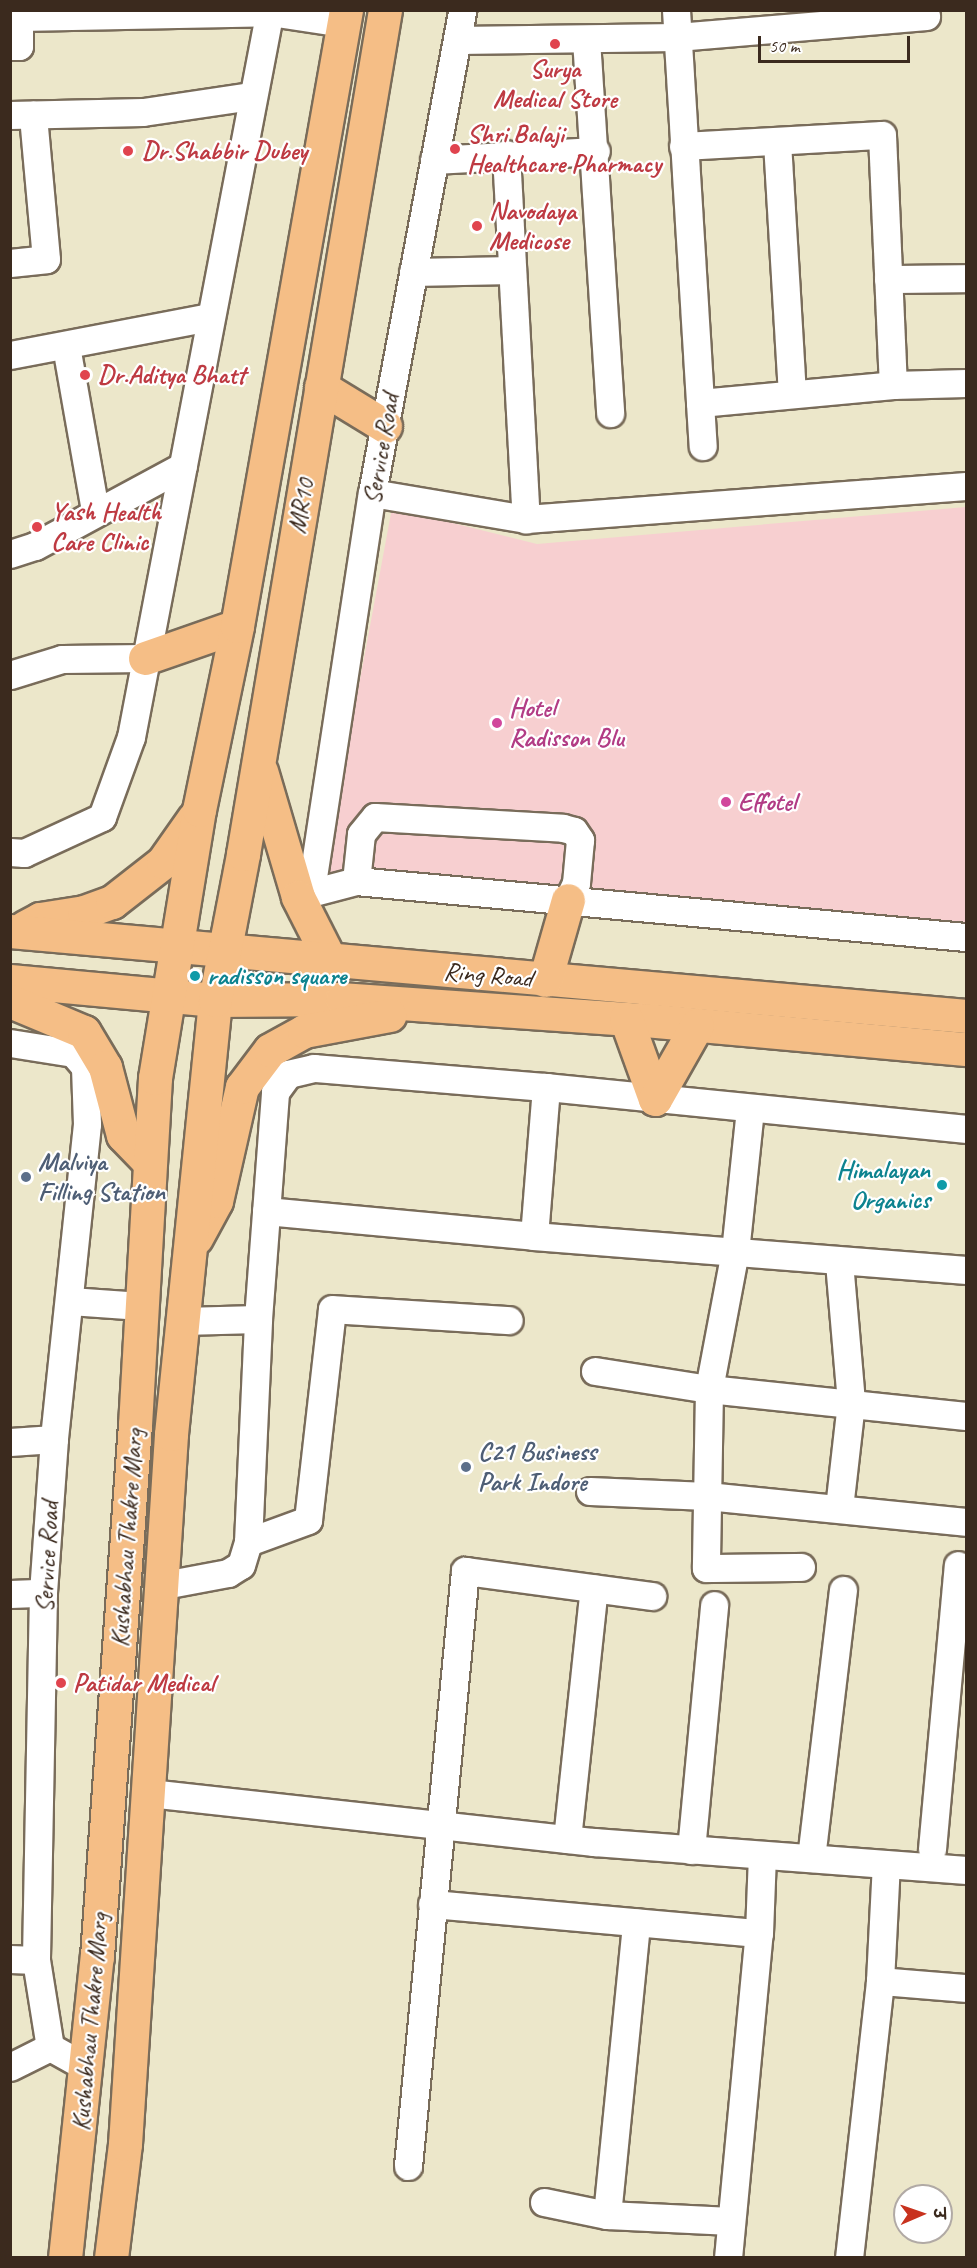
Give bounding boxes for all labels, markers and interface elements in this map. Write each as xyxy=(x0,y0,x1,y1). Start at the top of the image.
scale bar xyxy=(761,24,912,62)
text: 50 m xyxy=(769,35,800,57)
marker: Surya Medical Store xyxy=(548,37,562,51)
place label: Surya Medical Store xyxy=(493,53,617,114)
place label: Shri Balaji Healthcare Pharmacy xyxy=(467,118,661,180)
place label: Dr.Shabbir Dubey xyxy=(142,135,307,167)
marker: Dr.Shabbir Dubey xyxy=(119,142,137,160)
marker: Shri Balaji Healthcare Pharmacy xyxy=(448,142,462,156)
place label: Navodaya Medicose xyxy=(489,195,576,256)
marker: Navodaya Medicose xyxy=(470,219,484,233)
place label: Dr.Aditya Bhatt xyxy=(98,359,246,391)
marker: Dr.Aditya Bhatt xyxy=(76,366,94,384)
street label: Service Road xyxy=(356,391,406,507)
street label: MR10 xyxy=(281,476,321,536)
place label: Yash Health Care Clinic xyxy=(51,496,161,558)
marker: Yash Health Care Clinic xyxy=(28,518,46,536)
place label: Hotel Radisson Blu xyxy=(509,692,624,754)
marker: Hotel Radisson Blu xyxy=(490,716,504,730)
place label: Effotel xyxy=(738,786,796,818)
marker: Effotel xyxy=(719,795,733,809)
street label: Ring Road xyxy=(442,956,534,994)
place label: radisson square xyxy=(207,960,346,992)
marker: radisson square xyxy=(188,969,202,983)
place label: Malviya Filling Station xyxy=(38,1146,166,1208)
place label: Himalayan Organics xyxy=(836,1154,930,1216)
marker: Malviya Filling Station xyxy=(19,1170,33,1184)
marker: Himalayan Organics xyxy=(935,1178,949,1192)
street label: Kushabhau Thakre Marg xyxy=(104,1427,150,1649)
place label: C21 Business Park Indore xyxy=(478,1436,596,1498)
marker: C21 Business Park Indore xyxy=(459,1460,473,1474)
street label: Service Road xyxy=(29,1501,65,1613)
place label: Patidar Medical xyxy=(73,1667,214,1699)
marker: Patidar Medical xyxy=(54,1676,68,1690)
street label: Kushabhau Thakre Marg xyxy=(65,1911,115,2133)
north arrow xyxy=(893,2184,953,2244)
text: उ xyxy=(929,2208,949,2219)

